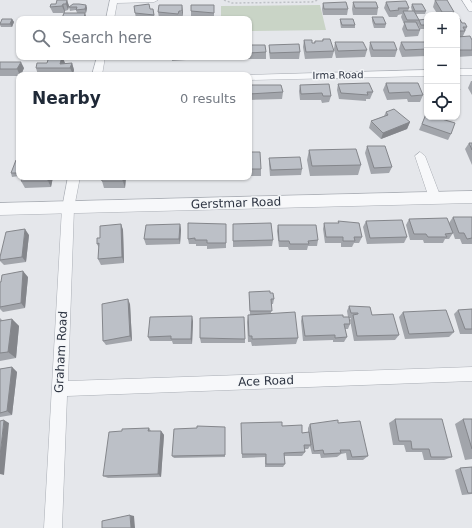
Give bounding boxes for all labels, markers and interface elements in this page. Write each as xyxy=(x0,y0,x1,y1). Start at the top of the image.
map controls xyxy=(424,12,460,120)
button: + xyxy=(424,12,460,48)
search box xyxy=(16,16,252,60)
icon: search xyxy=(30,27,52,49)
text: Search here xyxy=(62,29,152,47)
button: − xyxy=(424,48,460,84)
street label: Irma Road xyxy=(312,69,364,81)
button: locate xyxy=(424,84,460,120)
text: Nearby xyxy=(32,88,101,108)
text: 0 results xyxy=(180,91,236,106)
street label: Gerstmar Road xyxy=(191,194,281,212)
street label: Graham Road xyxy=(52,311,70,393)
street label: Ace Road xyxy=(238,373,294,389)

